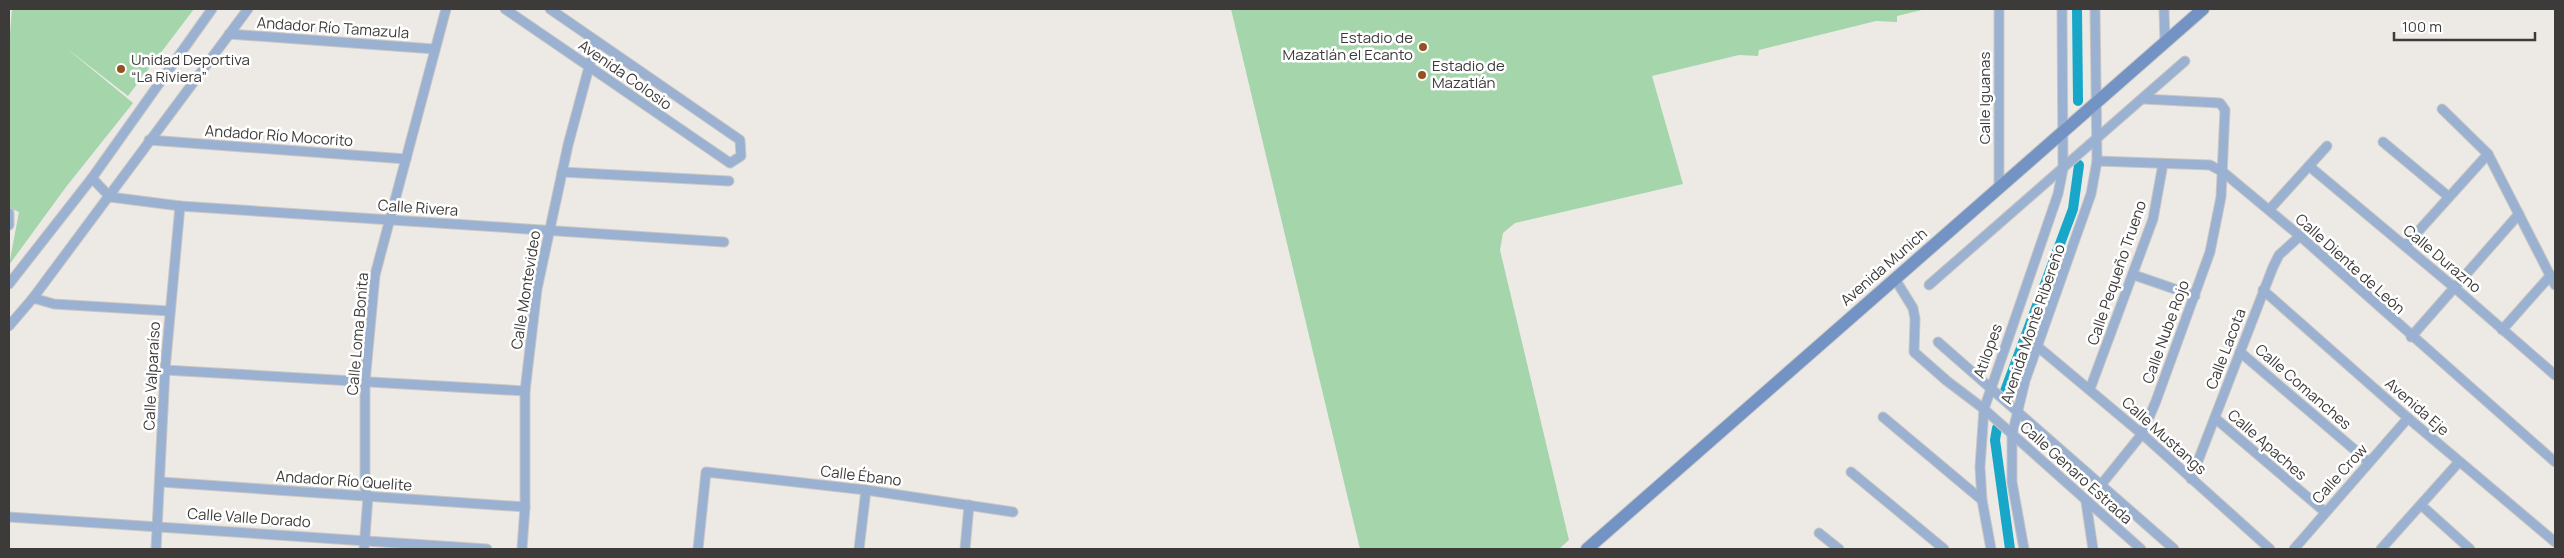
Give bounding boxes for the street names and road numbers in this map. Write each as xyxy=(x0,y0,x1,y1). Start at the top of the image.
street label: Andador Río Tamazula xyxy=(256,12,410,43)
street label: Avenida Colosio xyxy=(574,35,676,115)
street label: Calle Iguanas xyxy=(1974,52,1995,144)
street label: Andador Río Mocorito xyxy=(204,120,354,151)
street label: Calle Rivera xyxy=(377,194,459,221)
street label: Calle Pequeño Trueno xyxy=(2082,198,2151,348)
street label: Calle Diente de León xyxy=(2291,209,2410,319)
street label: Calle Durazno xyxy=(2399,220,2486,298)
street label: Avenida Munich xyxy=(1836,223,1932,310)
street label: Calle Montevideo xyxy=(506,229,545,351)
street label: Avenida Monte Ribereño xyxy=(1995,241,2070,407)
street label: Calle Loma Bonita xyxy=(342,272,373,396)
street label: Calle Nube Rojo xyxy=(2137,277,2194,386)
street label: Calle Lacota xyxy=(2200,305,2251,392)
street label: Calle Valparaíso xyxy=(138,321,165,431)
street label: Atilopes xyxy=(1968,321,2007,381)
street label: Calle Comanches xyxy=(2251,339,2356,434)
street label: Avenida Eje xyxy=(2381,373,2454,440)
street label: Calle Mustangs xyxy=(2117,392,2211,479)
street label: Calle Apaches xyxy=(2223,404,2311,485)
street label: Calle Genaro Estrada xyxy=(2016,417,2137,529)
street label: Calle Crow xyxy=(2307,439,2372,508)
street label: Calle Ébano xyxy=(819,460,903,491)
street label: Andador Río Quelite xyxy=(275,465,413,496)
street label: Calle Valle Dorado xyxy=(187,503,311,532)

